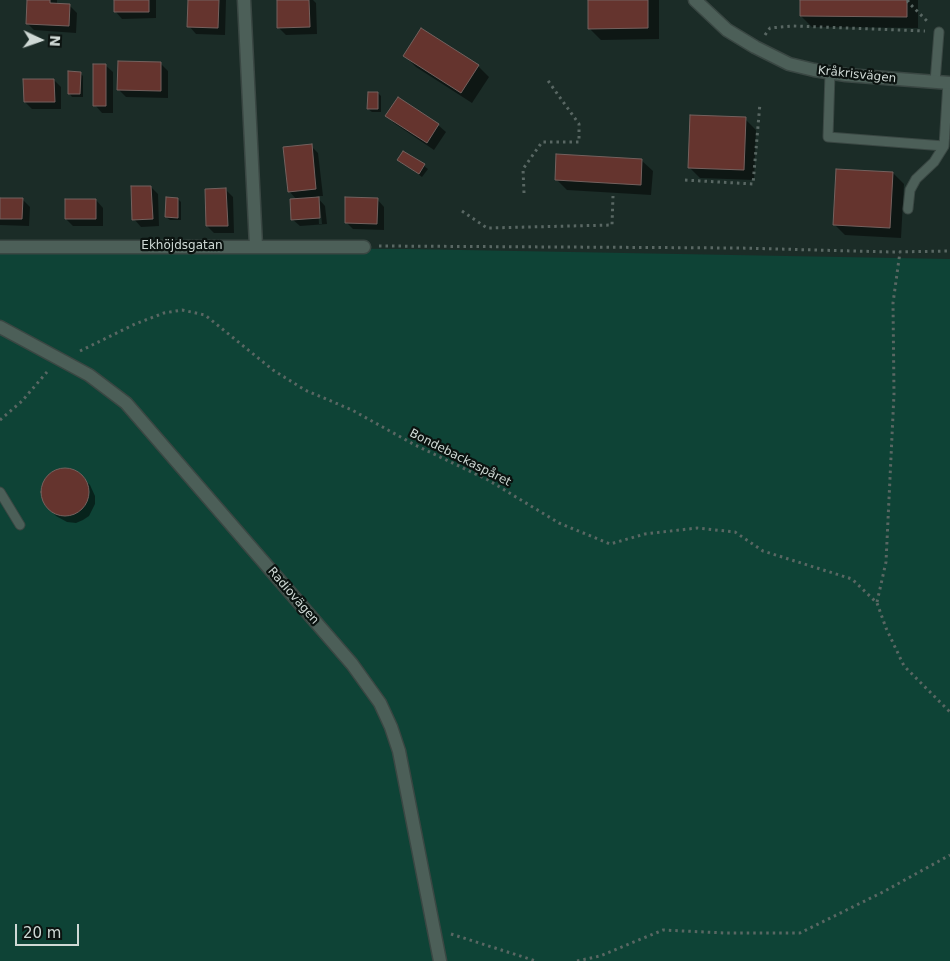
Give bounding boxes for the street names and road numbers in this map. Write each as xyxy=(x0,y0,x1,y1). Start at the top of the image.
street label: Kråkrisvägen xyxy=(817,64,897,86)
street label: Ekhöjdsgatan xyxy=(141,239,223,253)
street label: Bondebackaspåret xyxy=(407,426,513,490)
street label: Radiovägen xyxy=(264,565,322,627)

